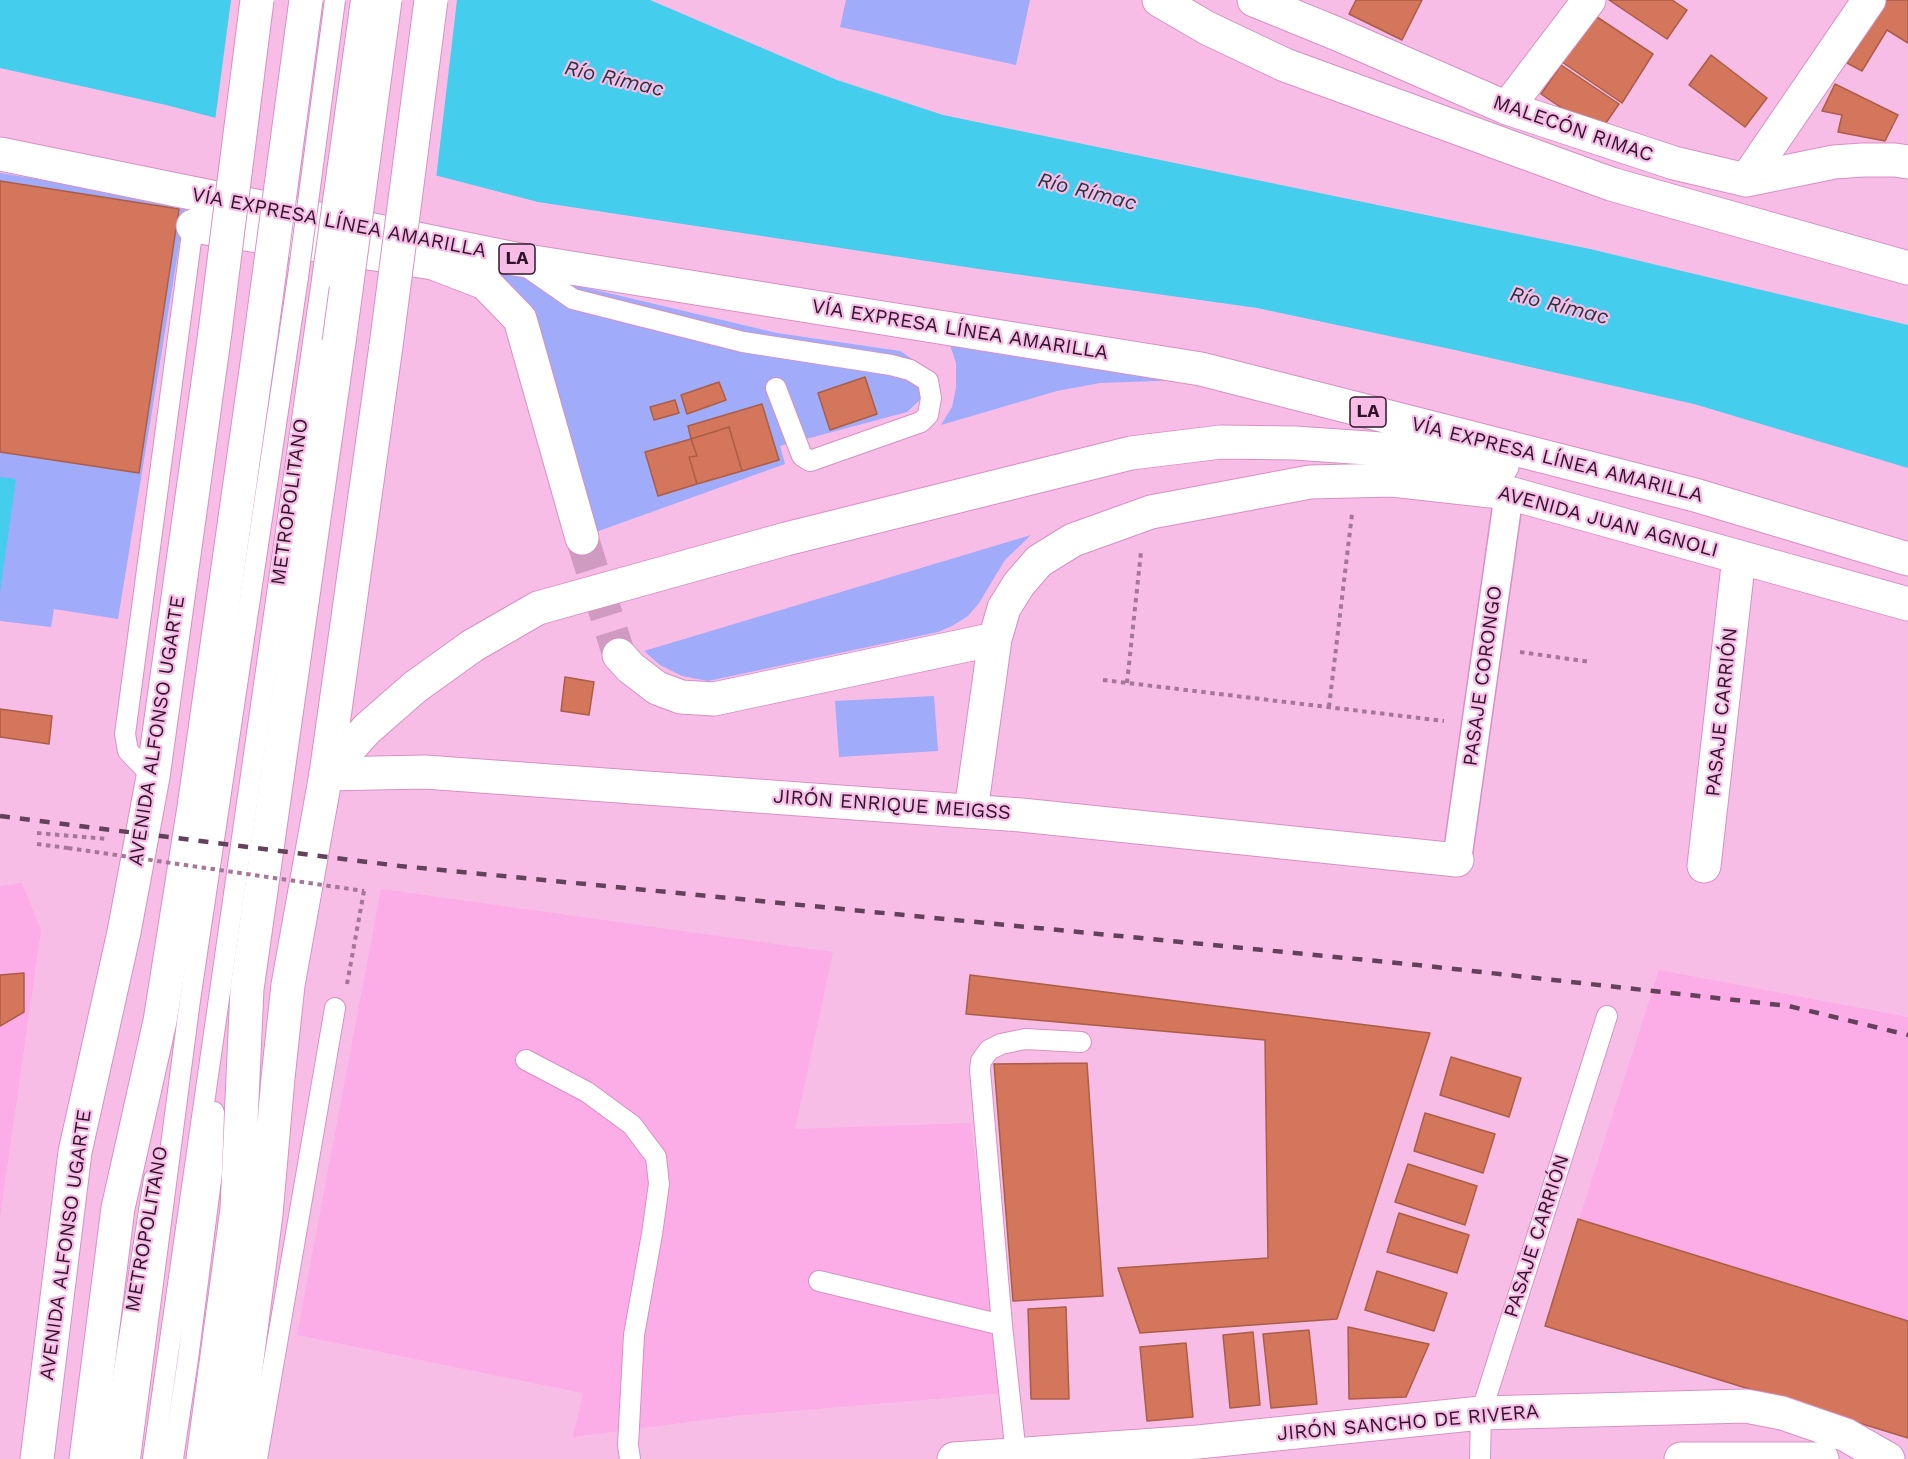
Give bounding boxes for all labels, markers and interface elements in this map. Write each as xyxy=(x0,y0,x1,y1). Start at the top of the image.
water label: Río Rímac xyxy=(562,55,666,103)
street label: MALECÓN RIMAC xyxy=(1490,90,1656,168)
water label: Río Rímac xyxy=(1035,168,1139,216)
street label: VÍA EXPRESA LÍNEA AMARILLA xyxy=(190,183,488,263)
road number: LA xyxy=(499,244,535,274)
water label: Río Rímac xyxy=(1507,282,1611,330)
street label: VÍA EXPRESA LÍNEA AMARILLA xyxy=(810,295,1110,365)
road number: LA xyxy=(1350,397,1386,427)
street label: VÍA EXPRESA LÍNEA AMARILLA xyxy=(1409,412,1705,508)
street label: METROPOLITANO xyxy=(266,417,314,587)
street label: AVENIDA JUAN AGNOLI xyxy=(1495,481,1721,563)
street label: PASAJE CORONGO xyxy=(1458,584,1508,768)
street label: AVENIDA ALFONSO UGARTE xyxy=(124,594,190,868)
street label: PASAJE CARRIÓN xyxy=(1701,626,1743,798)
street label: JIRÓN ENRIQUE MEIGSS xyxy=(772,785,1012,825)
street label: AVENIDA ALFONSO UGARTE xyxy=(35,1108,97,1382)
street label: METROPOLITANO xyxy=(121,1144,173,1314)
street label: PASAJE CARRIÓN xyxy=(1499,1151,1575,1321)
street label: JIRÓN SANCHO DE RIVERA xyxy=(1276,1400,1540,1446)

